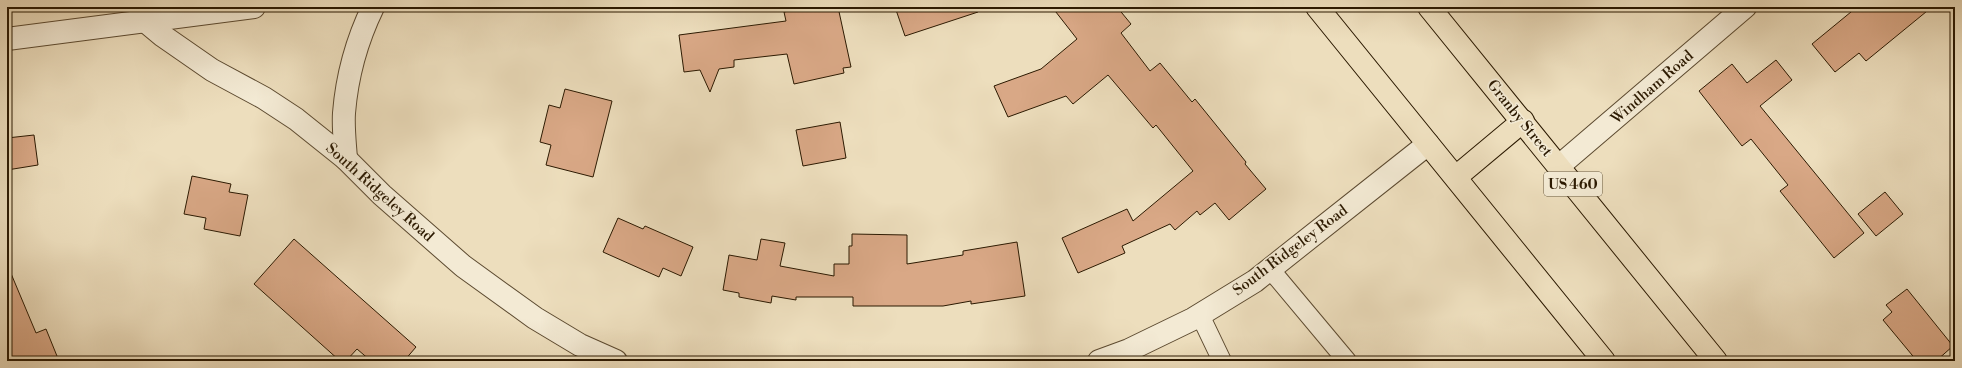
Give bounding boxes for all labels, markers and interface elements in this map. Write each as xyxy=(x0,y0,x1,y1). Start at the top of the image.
street label: Windham Road xyxy=(1606,46,1698,129)
street label: Granby Street xyxy=(1483,76,1557,161)
street label: South Ridgeley Road xyxy=(322,139,438,246)
road number: US 460 xyxy=(1544,172,1602,196)
street label: South Ridgeley Road xyxy=(1229,201,1352,300)

